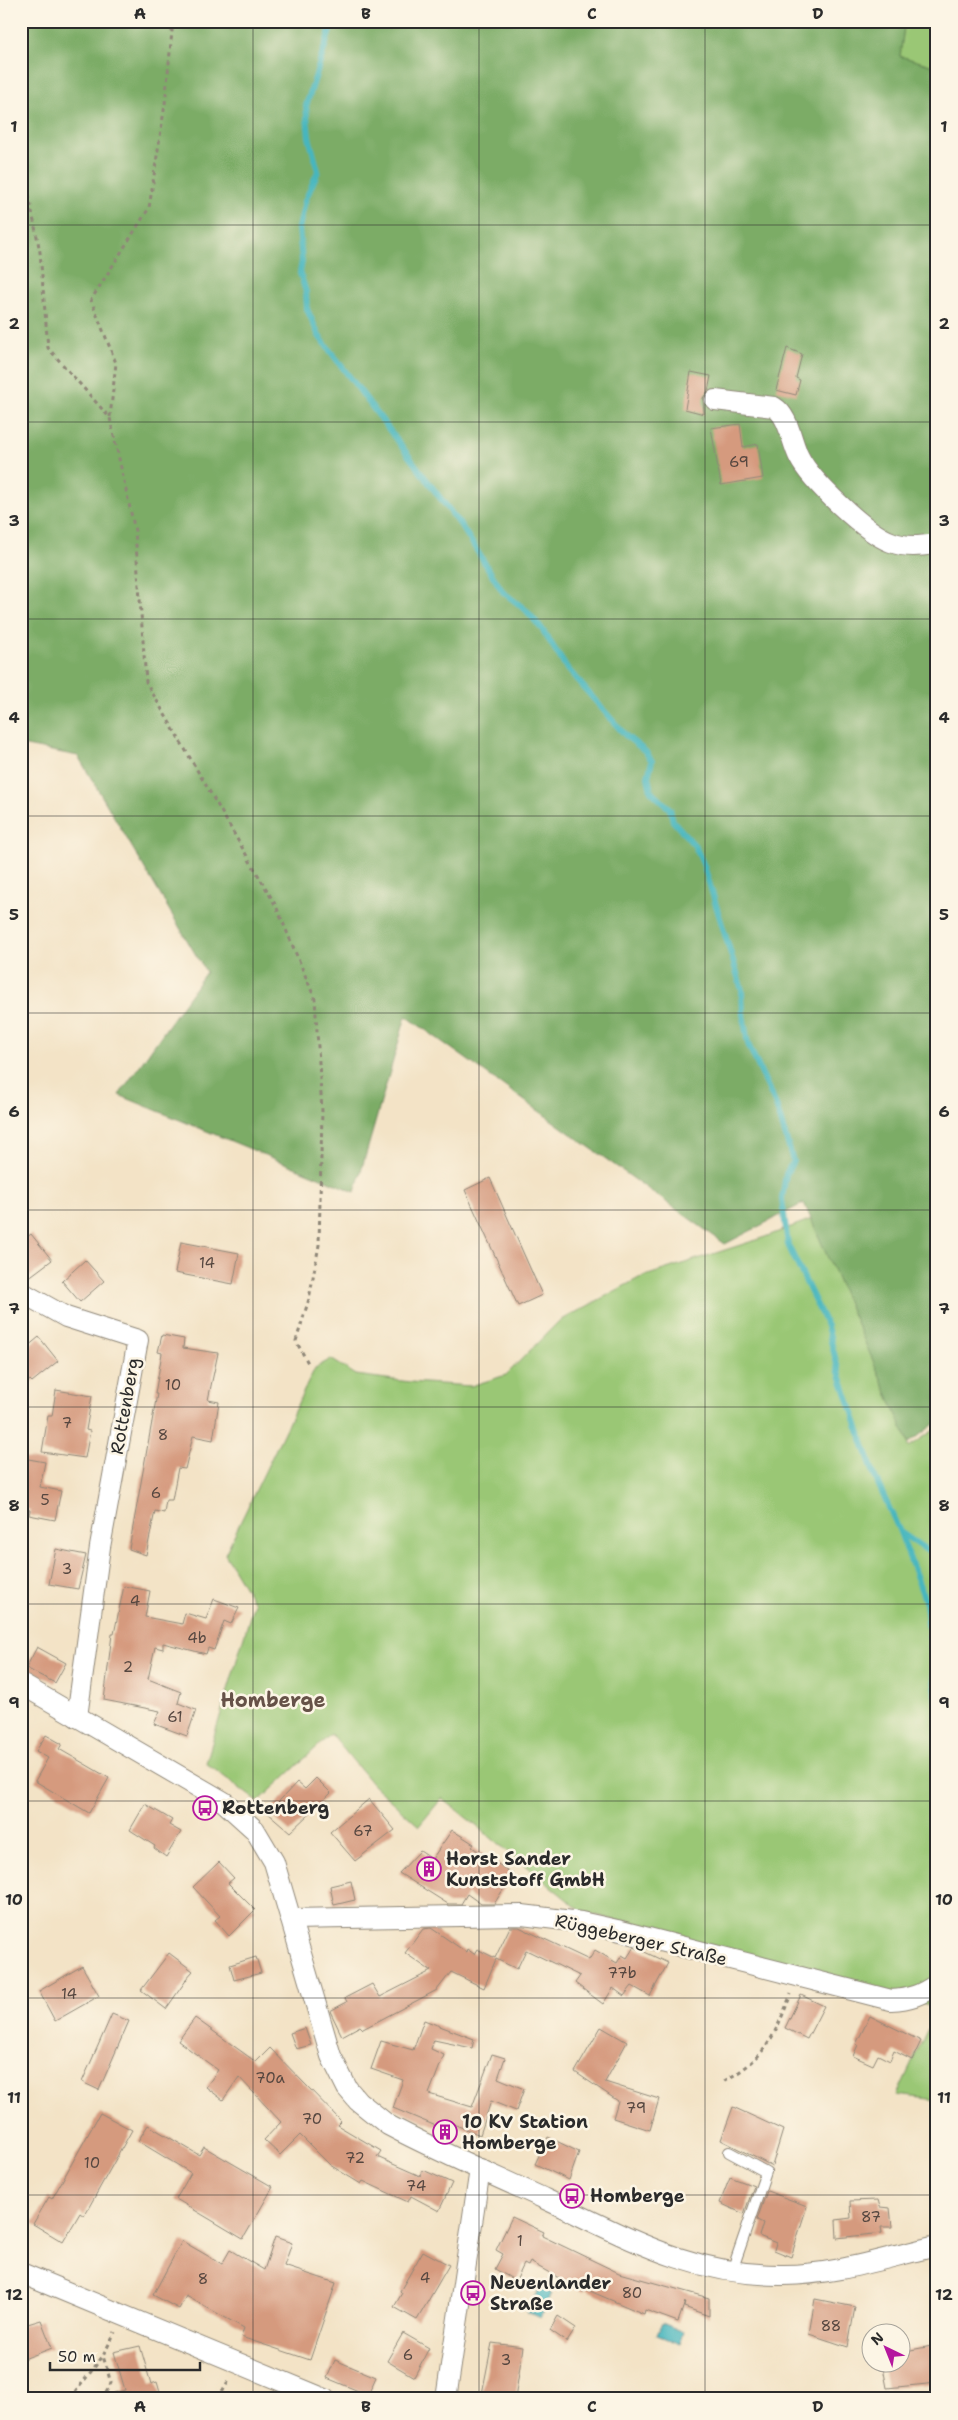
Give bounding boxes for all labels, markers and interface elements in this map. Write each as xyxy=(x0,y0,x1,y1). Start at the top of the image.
text: A xyxy=(134,3,146,24)
text: B xyxy=(361,3,371,24)
text: C xyxy=(587,3,597,24)
text: D xyxy=(812,3,824,24)
text: 1 xyxy=(10,116,18,137)
text: 1 xyxy=(940,116,948,137)
text: 2 xyxy=(8,313,20,334)
text: 2 xyxy=(938,313,950,334)
house number: 69 xyxy=(729,452,749,472)
text: 3 xyxy=(8,510,20,531)
text: 3 xyxy=(938,510,950,531)
text: 4 xyxy=(8,707,20,728)
text: 4 xyxy=(938,707,950,728)
text: 5 xyxy=(9,904,19,925)
text: 5 xyxy=(939,904,949,925)
text: 6 xyxy=(8,1101,20,1122)
text: 6 xyxy=(938,1101,950,1122)
house number: 14 xyxy=(199,1253,215,1273)
text: 7 xyxy=(8,1298,20,1319)
text: 7 xyxy=(938,1298,950,1319)
street label: Rottenberg xyxy=(105,1356,145,1456)
house number: 10 xyxy=(165,1375,181,1395)
house number: 7 xyxy=(62,1413,72,1433)
house number: 8 xyxy=(158,1425,168,1445)
house number: 6 xyxy=(151,1483,161,1503)
house number: 5 xyxy=(40,1490,50,1510)
text: 8 xyxy=(8,1495,20,1516)
text: 8 xyxy=(938,1495,950,1516)
house number: 3 xyxy=(62,1559,72,1579)
house number: 4 xyxy=(130,1591,140,1611)
house number: 4b xyxy=(187,1628,207,1648)
house number: 2 xyxy=(123,1657,133,1677)
district label: Homberge xyxy=(220,1687,326,1713)
text: 9 xyxy=(8,1692,20,1713)
text: 9 xyxy=(938,1692,950,1713)
house number: 61 xyxy=(167,1707,183,1727)
bus stop icon: Rottenberg xyxy=(192,1795,218,1821)
place label: Rottenberg xyxy=(222,1796,330,1820)
house number: 67 xyxy=(353,1821,373,1841)
place label: Horst Sander Kunststoff GmbH xyxy=(446,1847,605,1892)
building icon: Horst Sander Kunststoff GmbH xyxy=(416,1856,442,1882)
text: 10 xyxy=(5,1889,23,1910)
text: 10 xyxy=(935,1889,953,1910)
street label: Rüggeberger Straße xyxy=(553,1909,729,1971)
house number: 77b xyxy=(608,1963,636,1983)
house number: 14 xyxy=(61,1984,77,2004)
house number: 70a xyxy=(255,2068,285,2088)
text: 11 xyxy=(7,2087,21,2108)
text: 11 xyxy=(937,2087,951,2108)
house number: 79 xyxy=(626,2098,646,2118)
house number: 70 xyxy=(302,2109,322,2129)
place label: 10 KV Station Homberge xyxy=(462,2110,588,2155)
building icon: 10 KV Station Homberge xyxy=(432,2119,458,2145)
house number: 72 xyxy=(345,2148,365,2168)
house number: 10 xyxy=(84,2153,100,2173)
house number: 74 xyxy=(406,2176,426,2196)
bus stop icon: Homberge xyxy=(559,2183,585,2209)
place label: Homberge xyxy=(590,2184,685,2208)
house number: 87 xyxy=(861,2207,881,2227)
house number: 1 xyxy=(517,2231,523,2251)
house number: 4 xyxy=(420,2268,430,2288)
house number: 8 xyxy=(198,2269,208,2289)
place label: Neuenlander Straße xyxy=(490,2271,612,2316)
bus stop icon: Neuenlander Straße xyxy=(460,2280,486,2306)
house number: 80 xyxy=(622,2283,642,2303)
text: 12 xyxy=(5,2284,23,2305)
text: 12 xyxy=(935,2284,953,2305)
house number: 88 xyxy=(821,2316,841,2336)
north arrow xyxy=(860,2322,910,2372)
text: N xyxy=(867,2328,887,2349)
scale bar xyxy=(50,2340,200,2372)
house number: 6 xyxy=(403,2345,413,2365)
text: 50 m xyxy=(58,2347,96,2367)
house number: 3 xyxy=(501,2350,511,2370)
text: A xyxy=(134,2396,146,2417)
text: B xyxy=(361,2396,371,2417)
text: C xyxy=(587,2396,597,2417)
text: D xyxy=(812,2396,824,2417)

